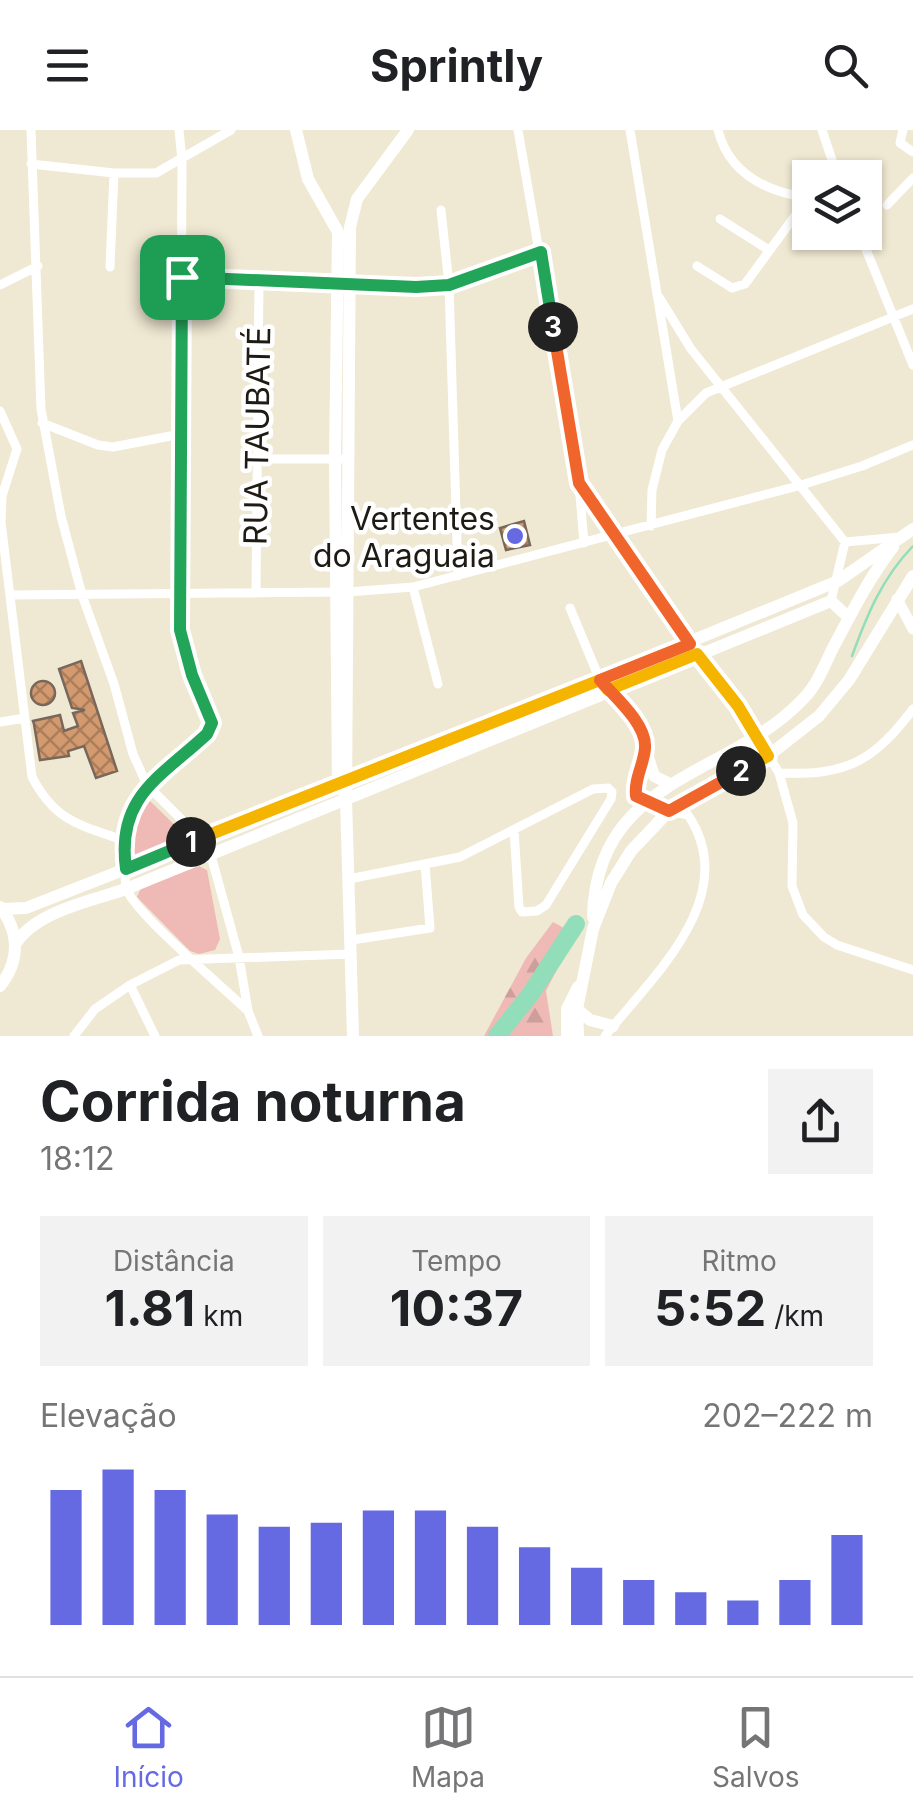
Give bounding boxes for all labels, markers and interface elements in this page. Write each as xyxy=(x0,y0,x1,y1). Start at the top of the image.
icon: menu xyxy=(40,38,95,93)
text: Sprintly xyxy=(370,38,543,93)
icon: search xyxy=(818,38,873,93)
map controls xyxy=(792,160,882,250)
button: layers xyxy=(792,160,882,250)
pin xyxy=(140,235,225,320)
icon: arrive xyxy=(155,250,210,305)
pin: 3 xyxy=(528,302,578,352)
text: 3 xyxy=(544,310,562,344)
street label: RUA TAUBATÉ xyxy=(236,327,278,545)
place label: Vertentes do Araguaia xyxy=(313,499,495,575)
marker: Vertentes do Araguaia xyxy=(504,525,526,547)
pin: 2 xyxy=(716,746,766,796)
text: 2 xyxy=(732,754,750,788)
pin: 1 xyxy=(166,817,216,867)
text: 1 xyxy=(185,825,197,859)
text: Corrida noturna xyxy=(40,1068,466,1134)
button: share xyxy=(768,1069,873,1174)
text: 18:12 xyxy=(40,1139,115,1178)
text: Distância xyxy=(113,1244,235,1278)
text: Tempo xyxy=(411,1244,502,1278)
text: Ritmo xyxy=(702,1244,777,1278)
text: 1.81 xyxy=(104,1278,195,1338)
text: 10:37 xyxy=(390,1278,523,1338)
text: 5:52 xyxy=(654,1278,766,1338)
text: km xyxy=(195,1299,243,1333)
text: /km xyxy=(766,1299,824,1333)
text: Elevação xyxy=(40,1396,177,1435)
text: 202–222 m xyxy=(702,1396,873,1435)
tab: Início xyxy=(114,1700,184,1794)
tab: Mapa xyxy=(411,1700,485,1794)
tab: Salvos xyxy=(712,1700,799,1794)

